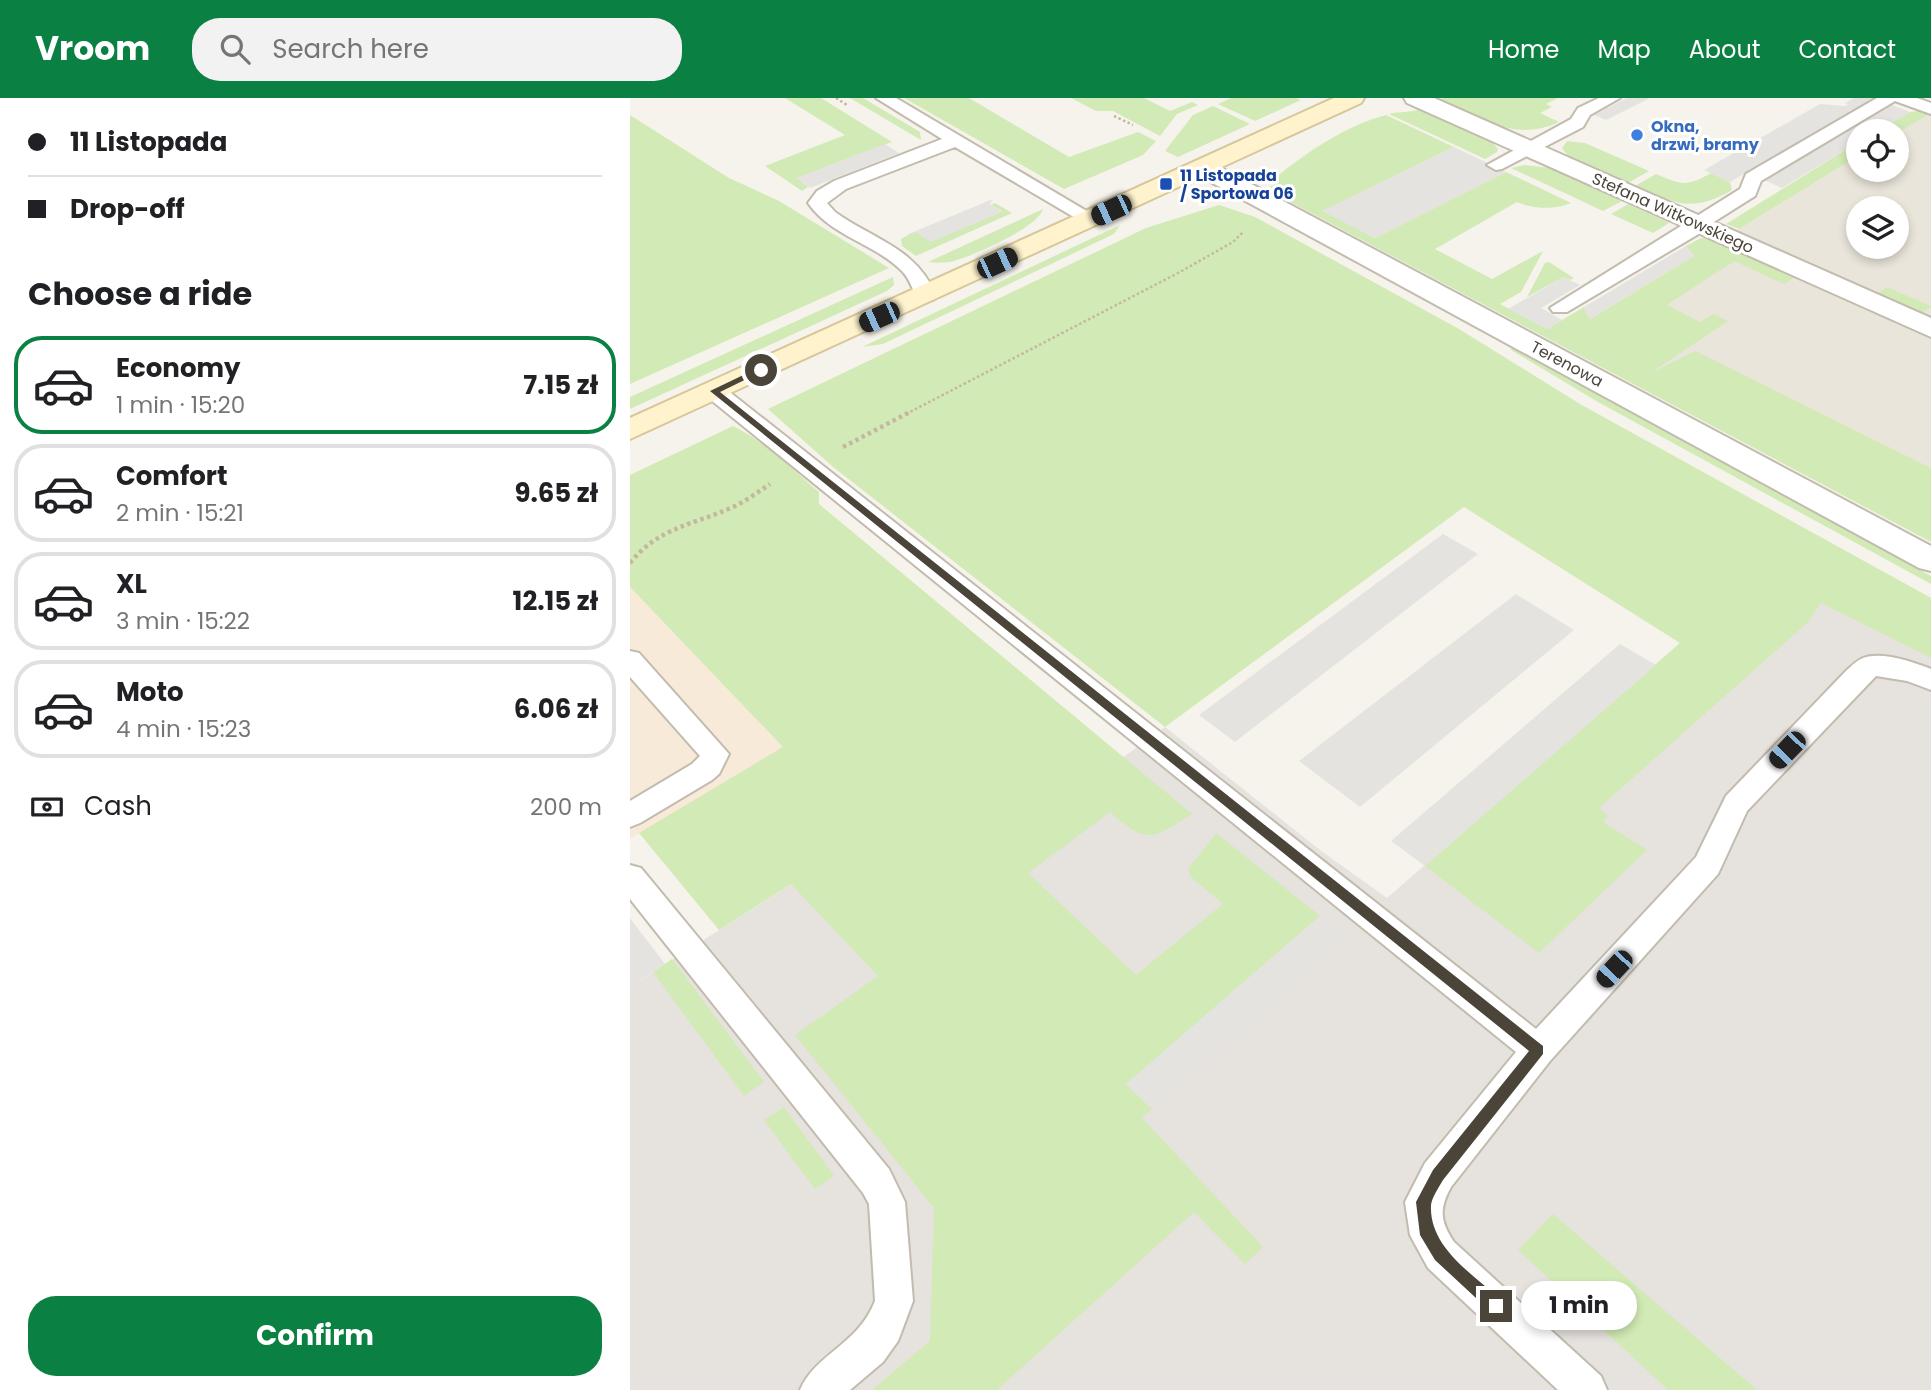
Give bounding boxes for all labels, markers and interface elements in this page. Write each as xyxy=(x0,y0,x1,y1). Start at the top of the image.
search box xyxy=(192,18,682,81)
text: Vroom xyxy=(35,25,150,72)
icon: search xyxy=(216,30,254,68)
text: Search here xyxy=(272,31,429,67)
text: Home xyxy=(1488,33,1560,66)
text: Map xyxy=(1598,33,1651,66)
text: About xyxy=(1689,33,1760,66)
text: Contact xyxy=(1798,33,1896,66)
place label: Okna, drzwi, bramy xyxy=(1651,115,1760,156)
map controls xyxy=(1846,119,1909,259)
button: locate xyxy=(1846,119,1909,182)
text: 11 Listopada xyxy=(70,124,227,160)
marker: Okna, drzwi, bramy xyxy=(1629,127,1645,143)
place label: 11 Listopada / Sportowa 06 xyxy=(1180,164,1294,205)
street label: Stefana Witkowskiego xyxy=(1588,167,1758,259)
marker: 11 Listopada / Sportowa 06 xyxy=(1158,176,1174,192)
text: Drop-off xyxy=(70,191,185,227)
car xyxy=(1088,192,1135,228)
button: layers xyxy=(1846,196,1909,259)
car xyxy=(974,245,1021,281)
text: Choose a ride xyxy=(28,271,252,316)
car xyxy=(856,299,903,335)
street label: Terenowa xyxy=(1527,335,1607,393)
text: Economy xyxy=(116,350,240,386)
icon: car xyxy=(32,354,95,417)
route start xyxy=(745,354,777,386)
text: 7.15 zł xyxy=(523,367,598,403)
text: 1 min · 15:20 xyxy=(116,389,245,421)
text: Comfort xyxy=(116,458,228,494)
icon: car xyxy=(32,462,95,525)
text: 9.65 zł xyxy=(514,475,598,511)
text: 2 min · 15:21 xyxy=(116,497,244,529)
text: XL xyxy=(116,566,147,602)
icon: car xyxy=(32,570,95,633)
text: 12.15 zł xyxy=(513,583,598,619)
text: 3 min · 15:22 xyxy=(116,605,250,637)
text: Moto xyxy=(116,674,184,710)
icon: car xyxy=(32,678,95,741)
text: 6.06 zł xyxy=(514,691,598,727)
text: 4 min · 15:23 xyxy=(116,713,251,745)
car xyxy=(1765,728,1810,772)
icon: cash xyxy=(28,788,66,826)
text: Cash xyxy=(84,788,152,824)
text: 200 m xyxy=(530,791,602,823)
car xyxy=(1592,946,1637,992)
callout: 1 min xyxy=(1520,1282,1636,1330)
text: 1 min xyxy=(1549,1289,1609,1321)
route end xyxy=(1480,1290,1512,1322)
button: Confirm xyxy=(28,1296,602,1376)

